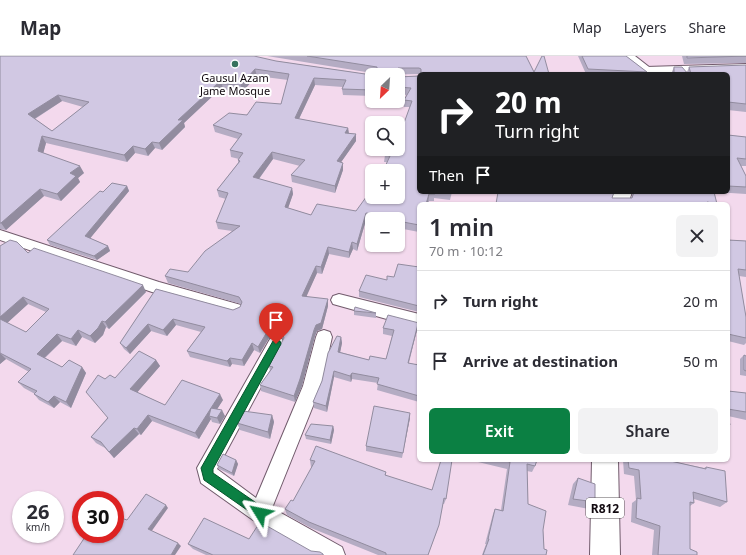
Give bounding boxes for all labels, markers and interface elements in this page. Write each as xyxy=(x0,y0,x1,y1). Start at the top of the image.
text: Map xyxy=(20,15,61,41)
text: Map xyxy=(573,18,602,37)
text: Layers xyxy=(624,18,666,37)
text: Share xyxy=(688,18,726,37)
marker: Gausul Azam Jame Mosque xyxy=(230,59,240,69)
north arrow xyxy=(365,68,405,108)
map controls xyxy=(365,68,405,252)
place label: Gausul Azam Jame Mosque xyxy=(199,70,270,98)
text: 20 m xyxy=(495,83,562,121)
icon: right xyxy=(429,88,481,140)
button: search xyxy=(365,116,405,156)
text: Turn right xyxy=(495,119,579,143)
button: + xyxy=(365,164,405,204)
icon: arrive xyxy=(472,164,494,186)
text: Then xyxy=(429,165,464,185)
text: 1 min xyxy=(429,210,494,243)
button: − xyxy=(365,212,405,252)
button: close xyxy=(676,215,718,257)
text: 70 m · 10:12 xyxy=(429,242,503,260)
icon: right xyxy=(429,290,451,312)
text: Turn right xyxy=(463,291,538,311)
text: 20 m xyxy=(683,291,718,311)
pin xyxy=(259,303,293,344)
icon: arrive xyxy=(265,309,287,331)
icon: arrive xyxy=(429,350,451,372)
text: Arrive at destination xyxy=(463,351,618,371)
text: 50 m xyxy=(683,351,718,371)
button: Exit xyxy=(429,408,570,454)
button: Share xyxy=(578,408,718,454)
speed limit sign: 30 xyxy=(72,491,124,543)
position arrow xyxy=(239,492,281,534)
text: 26 xyxy=(27,498,49,525)
road number: R812 xyxy=(586,498,624,518)
text: km/h xyxy=(26,520,50,534)

